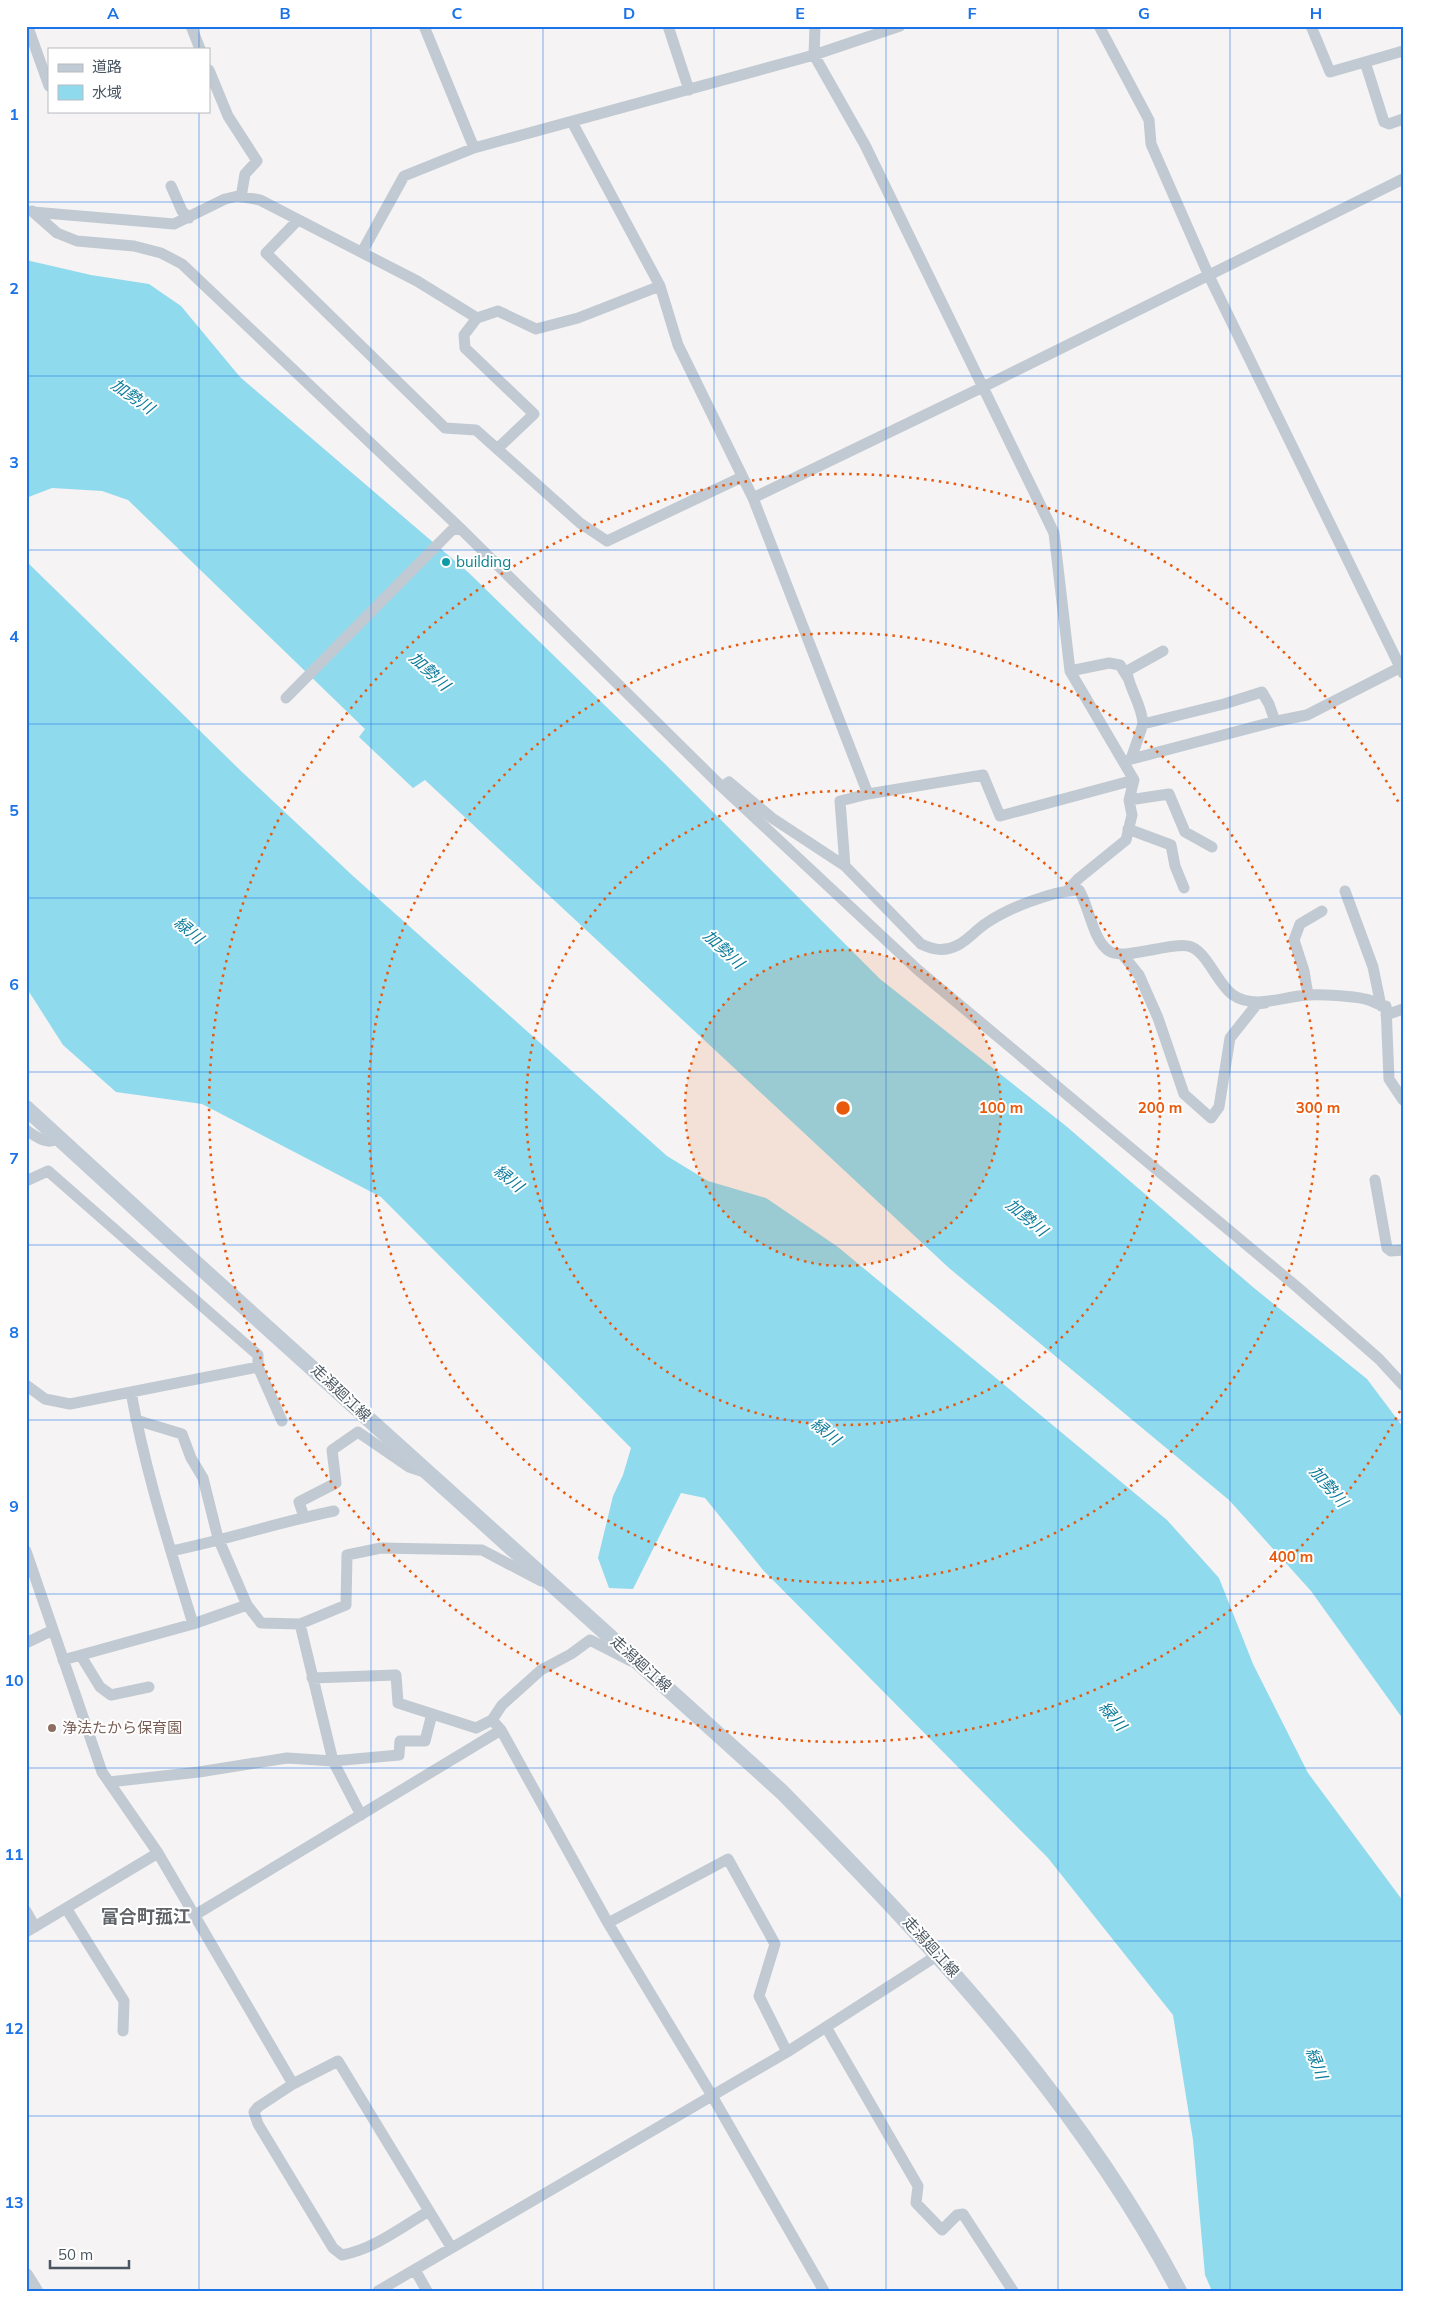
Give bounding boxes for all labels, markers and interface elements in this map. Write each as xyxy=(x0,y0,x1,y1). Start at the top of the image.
text: A xyxy=(107,3,119,23)
text: B xyxy=(279,3,291,23)
text: C xyxy=(452,3,463,23)
text: D xyxy=(623,3,635,23)
text: E xyxy=(795,3,805,23)
text: F xyxy=(967,3,977,23)
text: G xyxy=(1138,3,1150,23)
text: H xyxy=(1310,3,1322,23)
legend xyxy=(48,48,210,112)
text: 道路 xyxy=(92,57,122,76)
text: 水域 xyxy=(92,83,122,102)
text: 1 xyxy=(9,104,19,124)
text: 2 xyxy=(9,278,19,298)
water label: 加勢川 xyxy=(108,374,160,419)
text: 3 xyxy=(9,452,19,472)
place label: building xyxy=(456,552,511,571)
marker: building xyxy=(440,556,452,568)
text: 4 xyxy=(9,626,19,646)
water label: 加勢川 xyxy=(406,647,456,696)
text: 5 xyxy=(9,800,19,820)
water label: 緑川 xyxy=(170,912,209,949)
water label: 加勢川 xyxy=(700,925,750,974)
text: 6 xyxy=(9,974,19,994)
text: 100 m xyxy=(979,1098,1023,1117)
text: 200 m xyxy=(1138,1098,1182,1117)
text: 300 m xyxy=(1296,1098,1340,1117)
centre of rings xyxy=(834,1099,852,1117)
text: 7 xyxy=(9,1148,19,1168)
water label: 緑川 xyxy=(490,1160,529,1197)
water label: 加勢川 xyxy=(1002,1194,1053,1241)
text: 8 xyxy=(9,1322,19,1342)
street label: 走潟廻江線 xyxy=(307,1360,375,1425)
water label: 緑川 xyxy=(807,1413,846,1450)
water label: 加勢川 xyxy=(1306,1461,1354,1512)
text: 9 xyxy=(9,1496,19,1516)
text: 400 m xyxy=(1269,1547,1313,1566)
street label: 走潟廻江線 xyxy=(607,1631,676,1696)
text: 10 xyxy=(4,1670,24,1690)
water label: 緑川 xyxy=(1095,1697,1132,1736)
place label: 浄法たから保育園 xyxy=(62,1718,182,1737)
marker: 浄法たから保育園 xyxy=(46,1722,58,1734)
text: 11 xyxy=(4,1844,24,1864)
district label: 富合町菰江 xyxy=(101,1905,191,1928)
street label: 走潟廻江線 xyxy=(899,1912,964,1981)
text: 12 xyxy=(4,2018,24,2038)
water label: 緑川 xyxy=(1302,2044,1333,2083)
text: 13 xyxy=(4,2192,24,2212)
scale bar xyxy=(50,2237,129,2269)
text: 50 m xyxy=(58,2245,93,2264)

